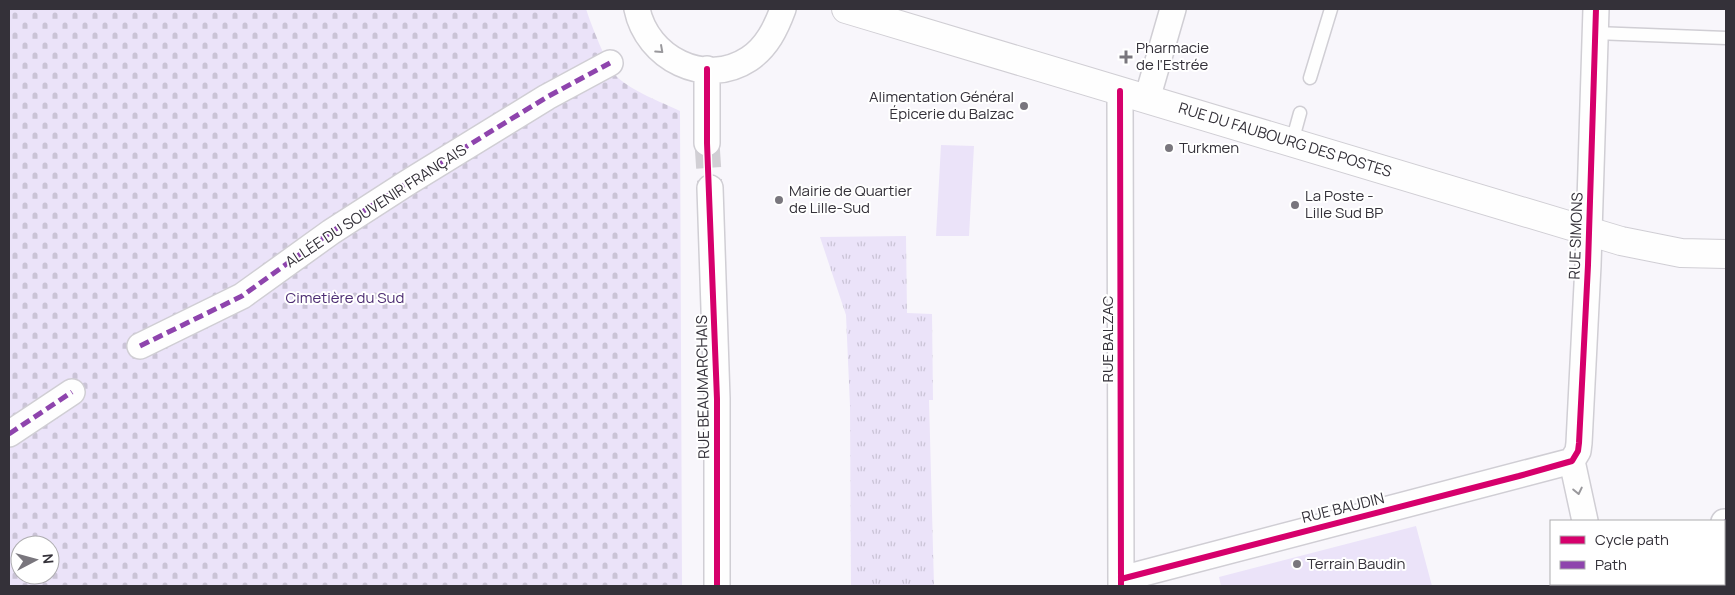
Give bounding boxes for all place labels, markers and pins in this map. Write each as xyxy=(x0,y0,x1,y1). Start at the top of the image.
place label: Pharmacie de l'Estrée xyxy=(1136,37,1209,75)
marker: Pharmacie de l'Estrée xyxy=(1120,51,1132,63)
place label: Alimentation Général Épicerie du Balzac xyxy=(869,86,1014,124)
marker: Alimentation Général Épicerie du Balzac xyxy=(1018,100,1030,112)
place label: Turkmen xyxy=(1179,137,1239,158)
marker: Turkmen xyxy=(1163,142,1175,154)
place label: Mairie de Quartier de Lille-Sud xyxy=(789,180,913,218)
place label: La Poste - Lille Sud BP xyxy=(1305,185,1383,223)
marker: Mairie de Quartier de Lille-Sud xyxy=(773,194,785,206)
marker: La Poste - Lille Sud BP xyxy=(1289,199,1301,211)
place label: Terrain Baudin xyxy=(1307,553,1406,574)
marker: Terrain Baudin xyxy=(1291,558,1303,570)

